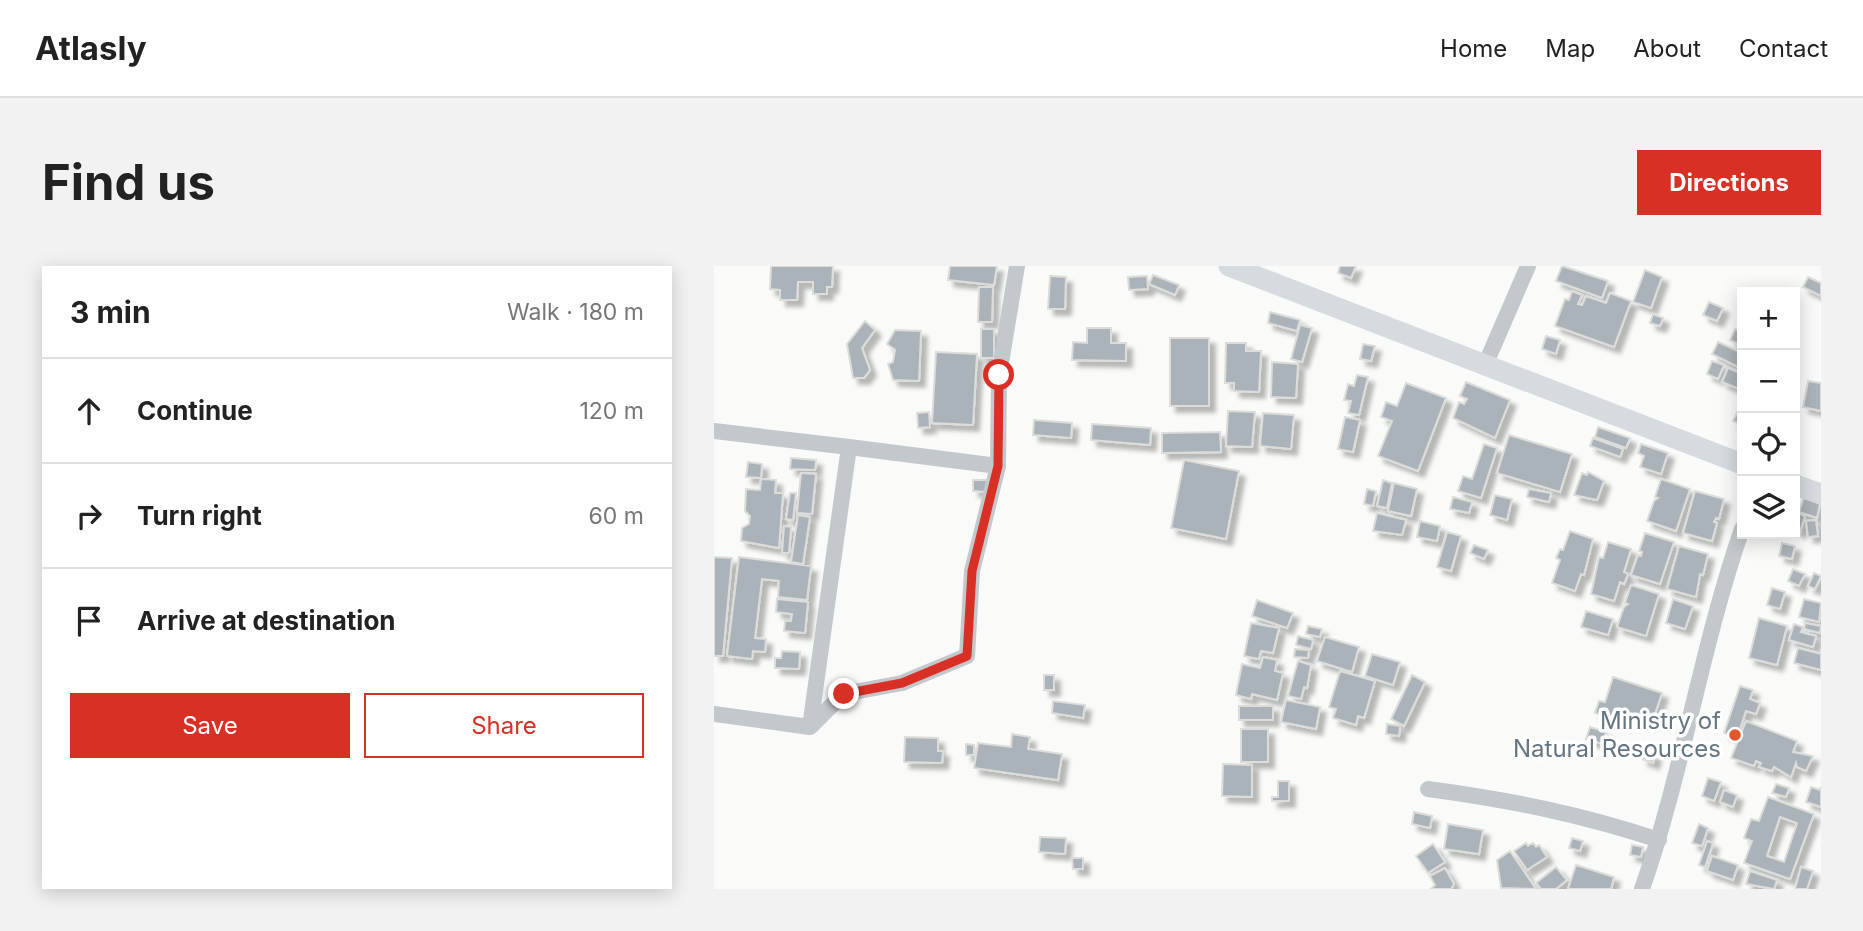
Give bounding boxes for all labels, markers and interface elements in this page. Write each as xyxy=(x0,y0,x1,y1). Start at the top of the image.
text: Atlasly xyxy=(35,28,147,68)
text: Home xyxy=(1440,34,1507,63)
text: Map xyxy=(1545,34,1595,63)
text: About xyxy=(1633,34,1701,63)
text: Contact xyxy=(1739,34,1828,63)
button: Directions xyxy=(1637,150,1821,215)
text: Find us xyxy=(42,153,215,212)
map controls xyxy=(1737,287,1800,539)
button: + xyxy=(1737,287,1800,350)
text: 3 min xyxy=(70,294,151,330)
text: Walk · 180 m xyxy=(507,298,644,326)
button: − xyxy=(1737,350,1800,413)
route start xyxy=(983,359,1014,390)
icon: ahead xyxy=(70,392,108,430)
text: Continue xyxy=(137,395,253,426)
text: 120 m xyxy=(579,397,644,425)
button: locate xyxy=(1737,413,1800,476)
button: layers xyxy=(1737,476,1800,539)
icon: right xyxy=(70,497,108,535)
text: Turn right xyxy=(137,500,262,531)
text: 60 m xyxy=(589,502,644,530)
icon: arrive xyxy=(70,602,108,640)
text: Arrive at destination xyxy=(137,605,396,636)
route end xyxy=(828,678,859,709)
button: Save xyxy=(70,693,350,758)
button: Share xyxy=(364,693,644,758)
place label: Ministry of Natural Resources xyxy=(1513,706,1721,763)
marker: Ministry of Natural Resources xyxy=(1727,727,1743,743)

